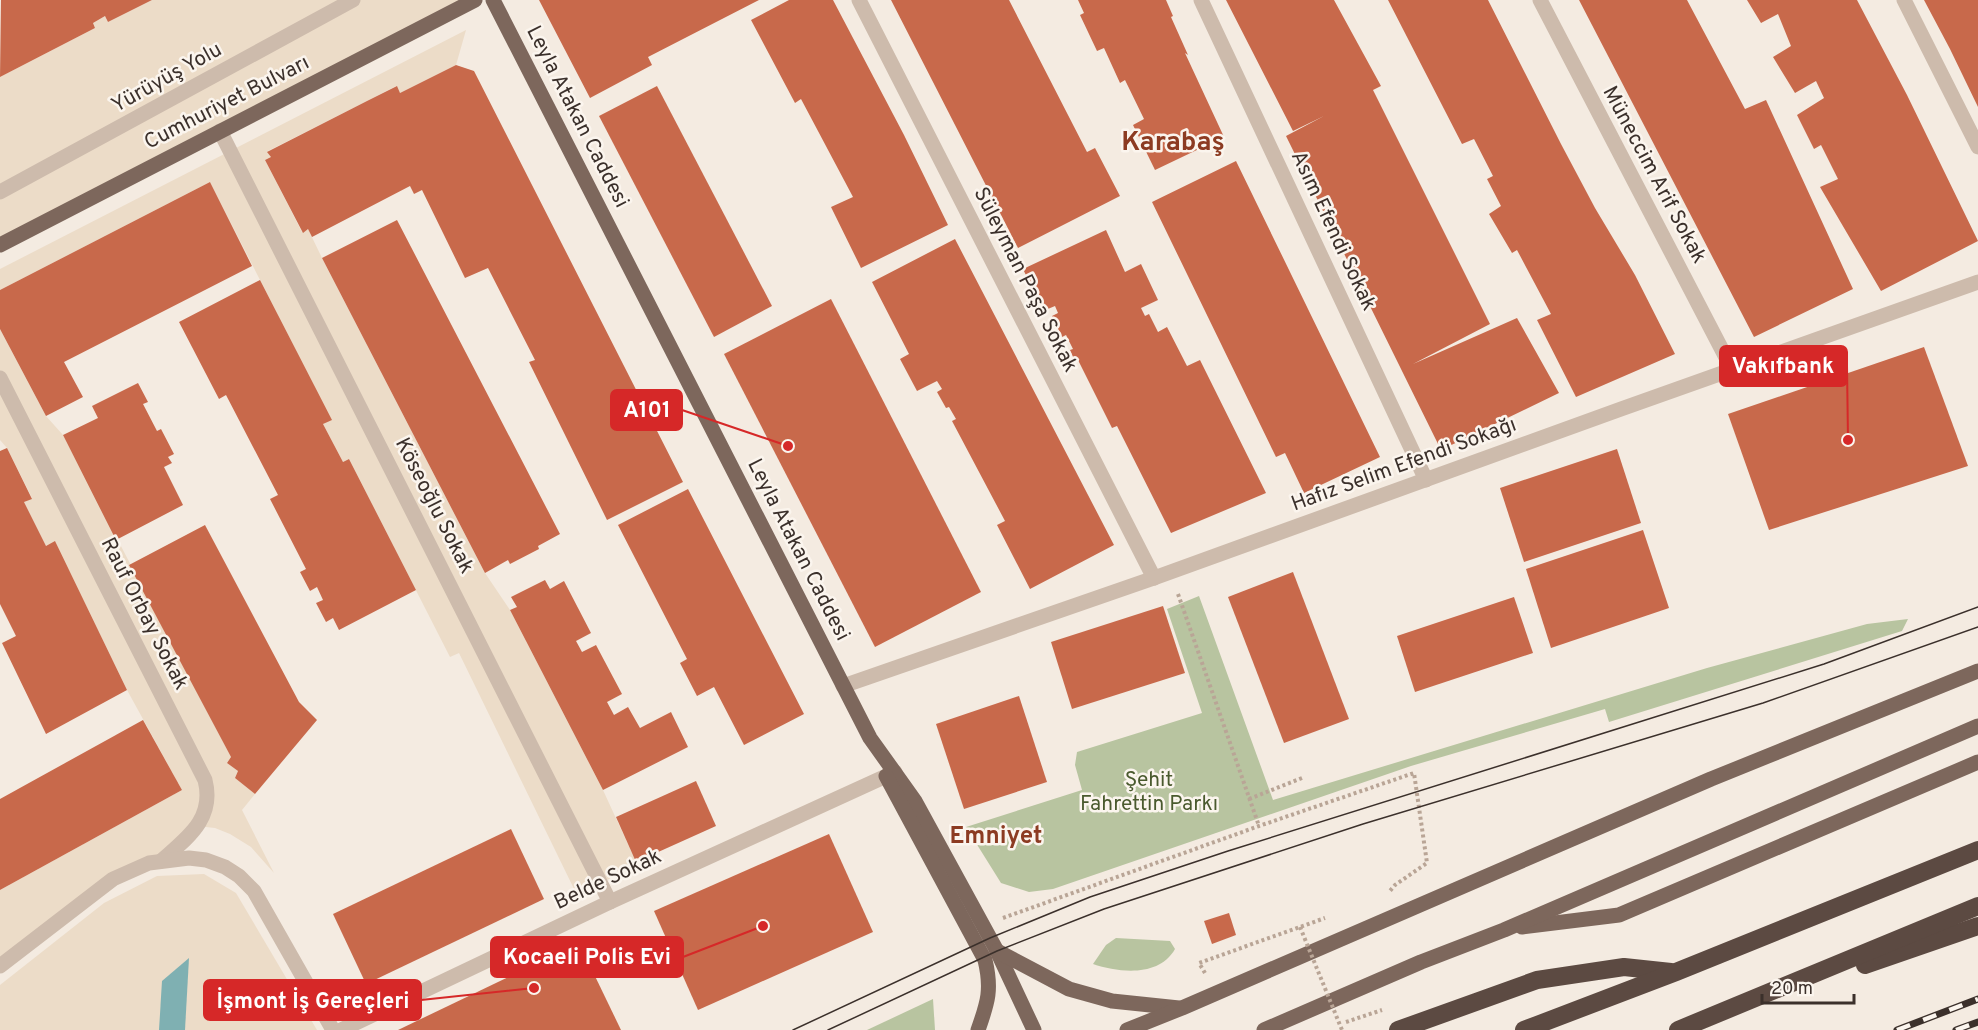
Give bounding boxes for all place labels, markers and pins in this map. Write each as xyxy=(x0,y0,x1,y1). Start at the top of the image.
callout: Vakıfbank xyxy=(1720,346,1847,386)
callout: A101 xyxy=(611,390,682,430)
callout: Kocaeli Polis Evi xyxy=(491,937,683,977)
callout: İşmont İş Gereçleri xyxy=(204,980,421,1020)

